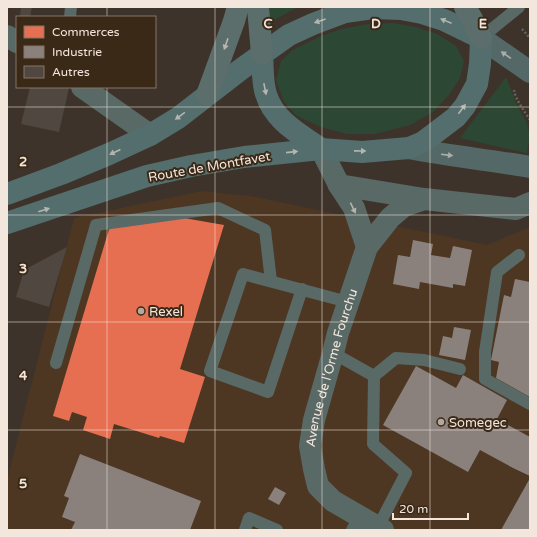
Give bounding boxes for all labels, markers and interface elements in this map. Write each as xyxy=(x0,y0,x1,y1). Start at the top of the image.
legend xyxy=(16,16,156,88)
text: C xyxy=(263,16,273,32)
text: D xyxy=(371,16,381,32)
text: E xyxy=(479,16,487,32)
one-way arrow xyxy=(439,18,451,24)
one-way arrow xyxy=(313,19,325,25)
text: Commerces xyxy=(52,25,120,39)
one-way arrow xyxy=(222,38,228,50)
text: Industrie xyxy=(52,45,102,59)
one-way arrow xyxy=(500,51,511,59)
text: Autres xyxy=(52,65,90,79)
one-way arrow xyxy=(262,83,268,96)
one-way arrow xyxy=(458,104,466,114)
one-way arrow xyxy=(174,112,185,120)
one-way arrow xyxy=(109,148,121,155)
street label: Route de Montfavet xyxy=(147,148,272,186)
one-way arrow xyxy=(354,148,367,154)
one-way arrow xyxy=(286,149,298,155)
one-way arrow xyxy=(441,152,453,158)
text: 2 xyxy=(19,154,27,170)
one-way arrow xyxy=(350,202,356,214)
one-way arrow xyxy=(38,207,50,213)
text: 3 xyxy=(19,261,27,277)
street label: Avenue de l'Orme Fourchu xyxy=(303,287,361,448)
place label: Rexel xyxy=(149,304,183,320)
marker: Rexel xyxy=(136,306,146,316)
text: 4 xyxy=(19,368,28,384)
place label: Somegec xyxy=(449,415,507,431)
marker: Somegec xyxy=(436,417,446,427)
text: 5 xyxy=(19,476,27,492)
scale bar xyxy=(393,495,468,521)
text: 20 m xyxy=(399,502,428,516)

